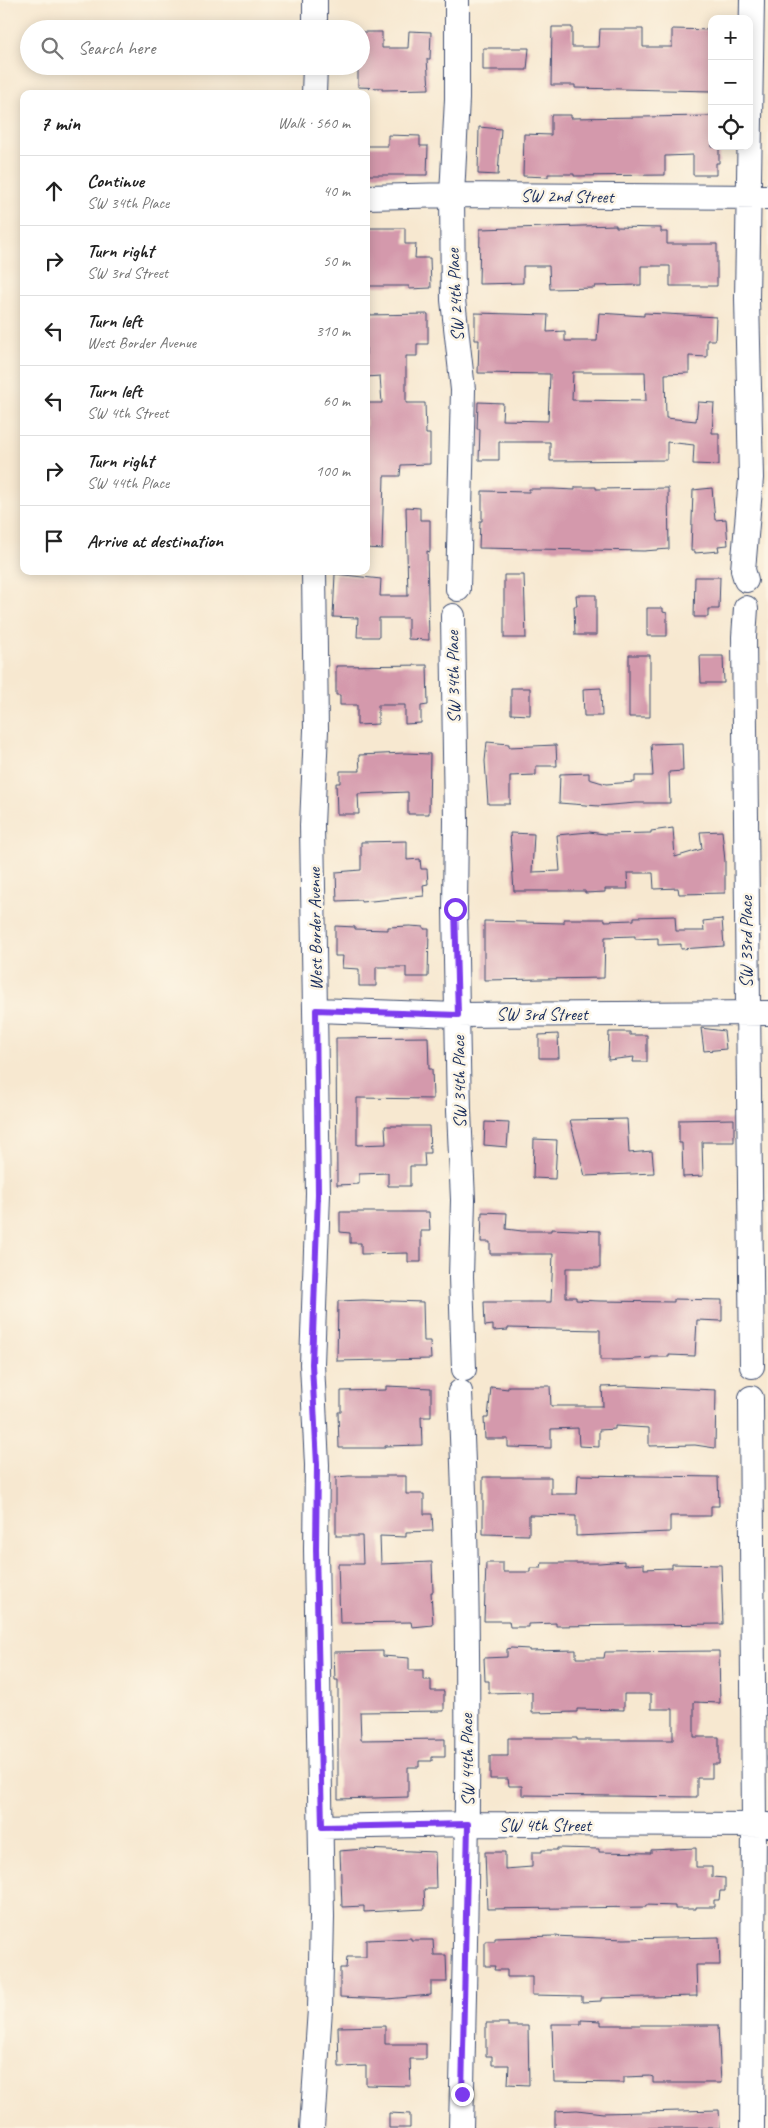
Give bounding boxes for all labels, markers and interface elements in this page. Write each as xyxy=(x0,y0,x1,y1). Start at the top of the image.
map controls xyxy=(708,15,753,150)
button: + xyxy=(708,15,753,60)
search box xyxy=(20,20,370,75)
icon: search xyxy=(38,34,66,62)
text: Search here xyxy=(78,36,155,60)
button: − xyxy=(708,60,753,105)
button: locate xyxy=(708,105,753,150)
text: 7 min xyxy=(40,110,80,136)
text: Walk · 560 m xyxy=(278,113,350,133)
text: Continue xyxy=(87,169,144,193)
icon: ahead xyxy=(40,177,68,205)
text: 40 m xyxy=(323,181,350,201)
street label: SW 2nd Street xyxy=(520,184,616,208)
text: SW 34th Place xyxy=(87,193,169,213)
text: Turn right xyxy=(87,239,154,263)
icon: right xyxy=(40,247,68,275)
street label: SW 24th Place xyxy=(442,247,468,342)
text: 50 m xyxy=(323,251,350,271)
text: SW 3rd Street xyxy=(87,263,168,283)
text: Turn left xyxy=(87,309,142,333)
icon: left xyxy=(40,317,68,345)
text: 310 m xyxy=(316,321,350,341)
text: West Border Avenue xyxy=(87,333,196,353)
text: Turn left xyxy=(87,379,142,403)
icon: left xyxy=(40,387,68,415)
text: 60 m xyxy=(323,391,350,411)
text: SW 4th Street xyxy=(87,403,169,423)
text: Turn right xyxy=(87,449,154,473)
icon: right xyxy=(40,457,68,485)
text: 100 m xyxy=(316,461,350,481)
text: SW 44th Place xyxy=(87,473,169,493)
icon: arrive xyxy=(40,527,68,555)
text: Arrive at destination xyxy=(87,529,223,553)
street label: SW 34th Place xyxy=(441,629,465,723)
street label: West Border Avenue xyxy=(303,866,327,991)
street label: SW 33rd Place xyxy=(735,895,757,988)
route start xyxy=(444,898,467,921)
street label: SW 3rd Street xyxy=(496,1003,590,1025)
street label: SW 34th Place xyxy=(447,1034,471,1128)
street label: SW 44th Place xyxy=(455,1712,479,1806)
street label: SW 4th Street xyxy=(499,1814,593,1836)
route end xyxy=(451,2083,474,2106)

